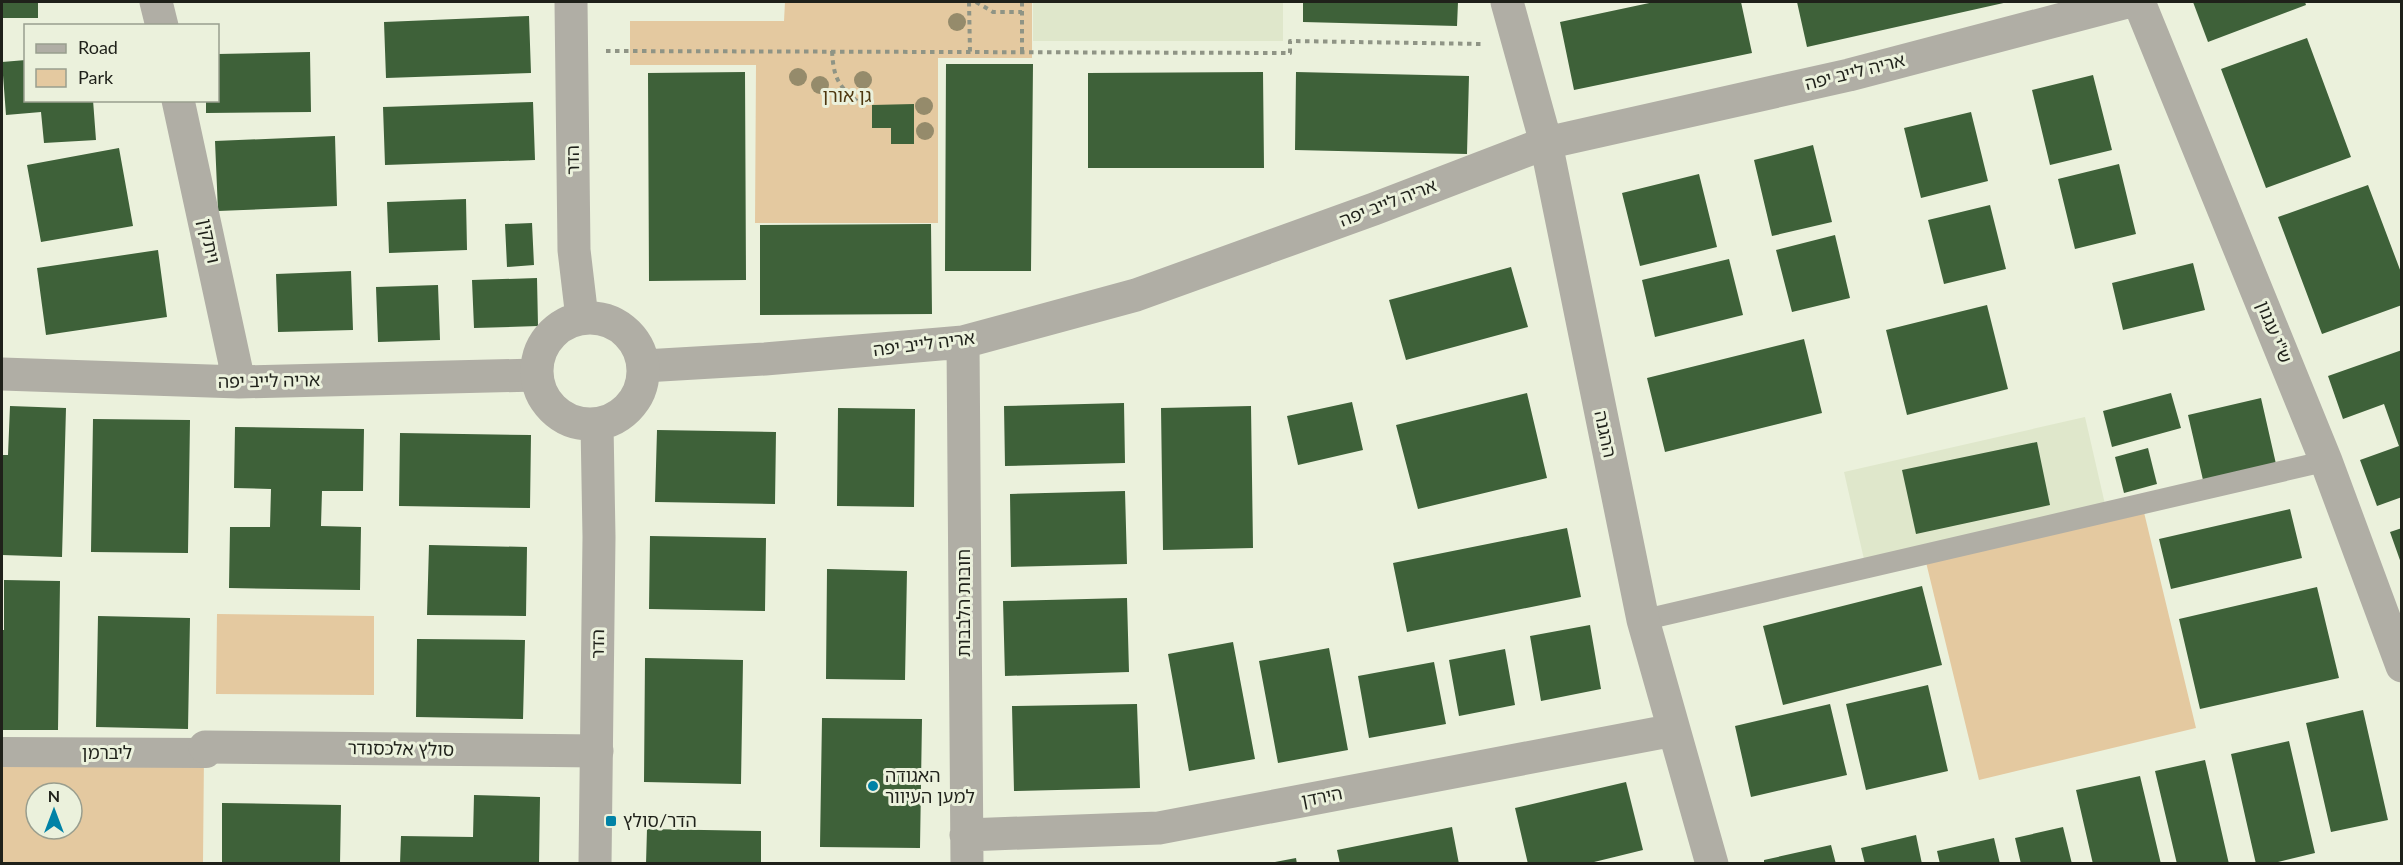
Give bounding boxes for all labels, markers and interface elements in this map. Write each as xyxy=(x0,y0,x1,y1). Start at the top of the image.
legend xyxy=(24,24,219,102)
text: Road xyxy=(78,36,118,58)
street label: אריה לייב יפה xyxy=(1802,48,1907,94)
text: Park xyxy=(78,66,114,88)
park label: גן אורן xyxy=(822,84,872,106)
street label: הדר xyxy=(561,145,583,175)
street label: אריה לייב יפה xyxy=(1336,173,1439,231)
street label: ויתקין xyxy=(195,216,225,265)
street label: ש"י עגנון xyxy=(2252,297,2297,366)
street label: אריה לייב יפה xyxy=(872,326,976,360)
street label: אריה לייב יפה xyxy=(218,368,320,392)
street label: ההגנה xyxy=(1590,408,1622,459)
street label: חובות הלבבות xyxy=(952,549,974,657)
street label: הדר xyxy=(586,629,608,659)
street label: סולץ אלכסנדר xyxy=(348,736,455,760)
street label: ליברמן xyxy=(82,741,132,763)
place label: האגודה למען העיוור xyxy=(885,764,975,807)
marker: האגודה למען העיוור xyxy=(866,779,880,793)
north arrow xyxy=(24,781,84,841)
street label: הירדן xyxy=(1299,781,1344,811)
text: N xyxy=(48,786,60,805)
place label: הדר/סולץ xyxy=(623,809,697,831)
marker: הדר/סולץ xyxy=(604,814,618,828)

